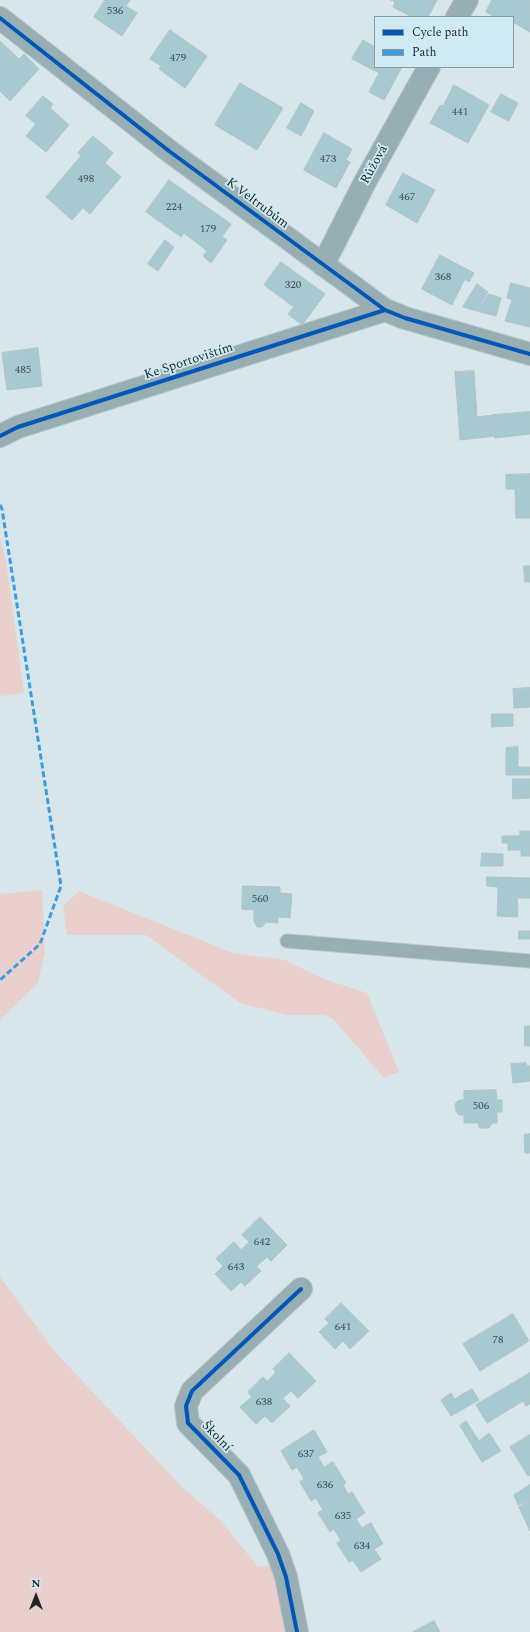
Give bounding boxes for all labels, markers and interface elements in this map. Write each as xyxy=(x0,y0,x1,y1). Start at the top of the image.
house number: 536 xyxy=(107,5,123,19)
legend xyxy=(374,16,514,68)
text: Cycle path xyxy=(412,23,469,42)
text: Path xyxy=(412,43,437,62)
house number: 479 xyxy=(170,52,186,66)
house number: 441 xyxy=(452,106,468,120)
street label: Růžová xyxy=(358,143,392,187)
house number: 473 xyxy=(320,153,336,167)
house number: 498 xyxy=(78,173,94,187)
street label: K Veltrubům xyxy=(223,175,291,233)
house number: 467 xyxy=(399,191,415,205)
house number: 224 xyxy=(166,201,182,215)
house number: 179 xyxy=(200,223,216,237)
house number: 368 xyxy=(435,271,451,285)
house number: 320 xyxy=(285,279,301,293)
street label: Ke Sportovištím xyxy=(143,340,235,384)
house number: 485 xyxy=(15,364,31,378)
house number: 560 xyxy=(252,893,268,907)
house number: 506 xyxy=(473,1100,489,1114)
house number: 642 xyxy=(254,1236,270,1250)
house number: 643 xyxy=(228,1261,244,1275)
house number: 641 xyxy=(335,1321,351,1335)
house number: 78 xyxy=(493,1334,503,1348)
house number: 638 xyxy=(256,1396,272,1410)
street label: Školní xyxy=(198,1419,234,1455)
house number: 637 xyxy=(298,1448,314,1462)
house number: 636 xyxy=(317,1479,333,1493)
house number: 635 xyxy=(335,1510,351,1524)
house number: 634 xyxy=(354,1540,370,1554)
text: N xyxy=(32,1575,40,1592)
north arrow xyxy=(16,1576,56,1616)

